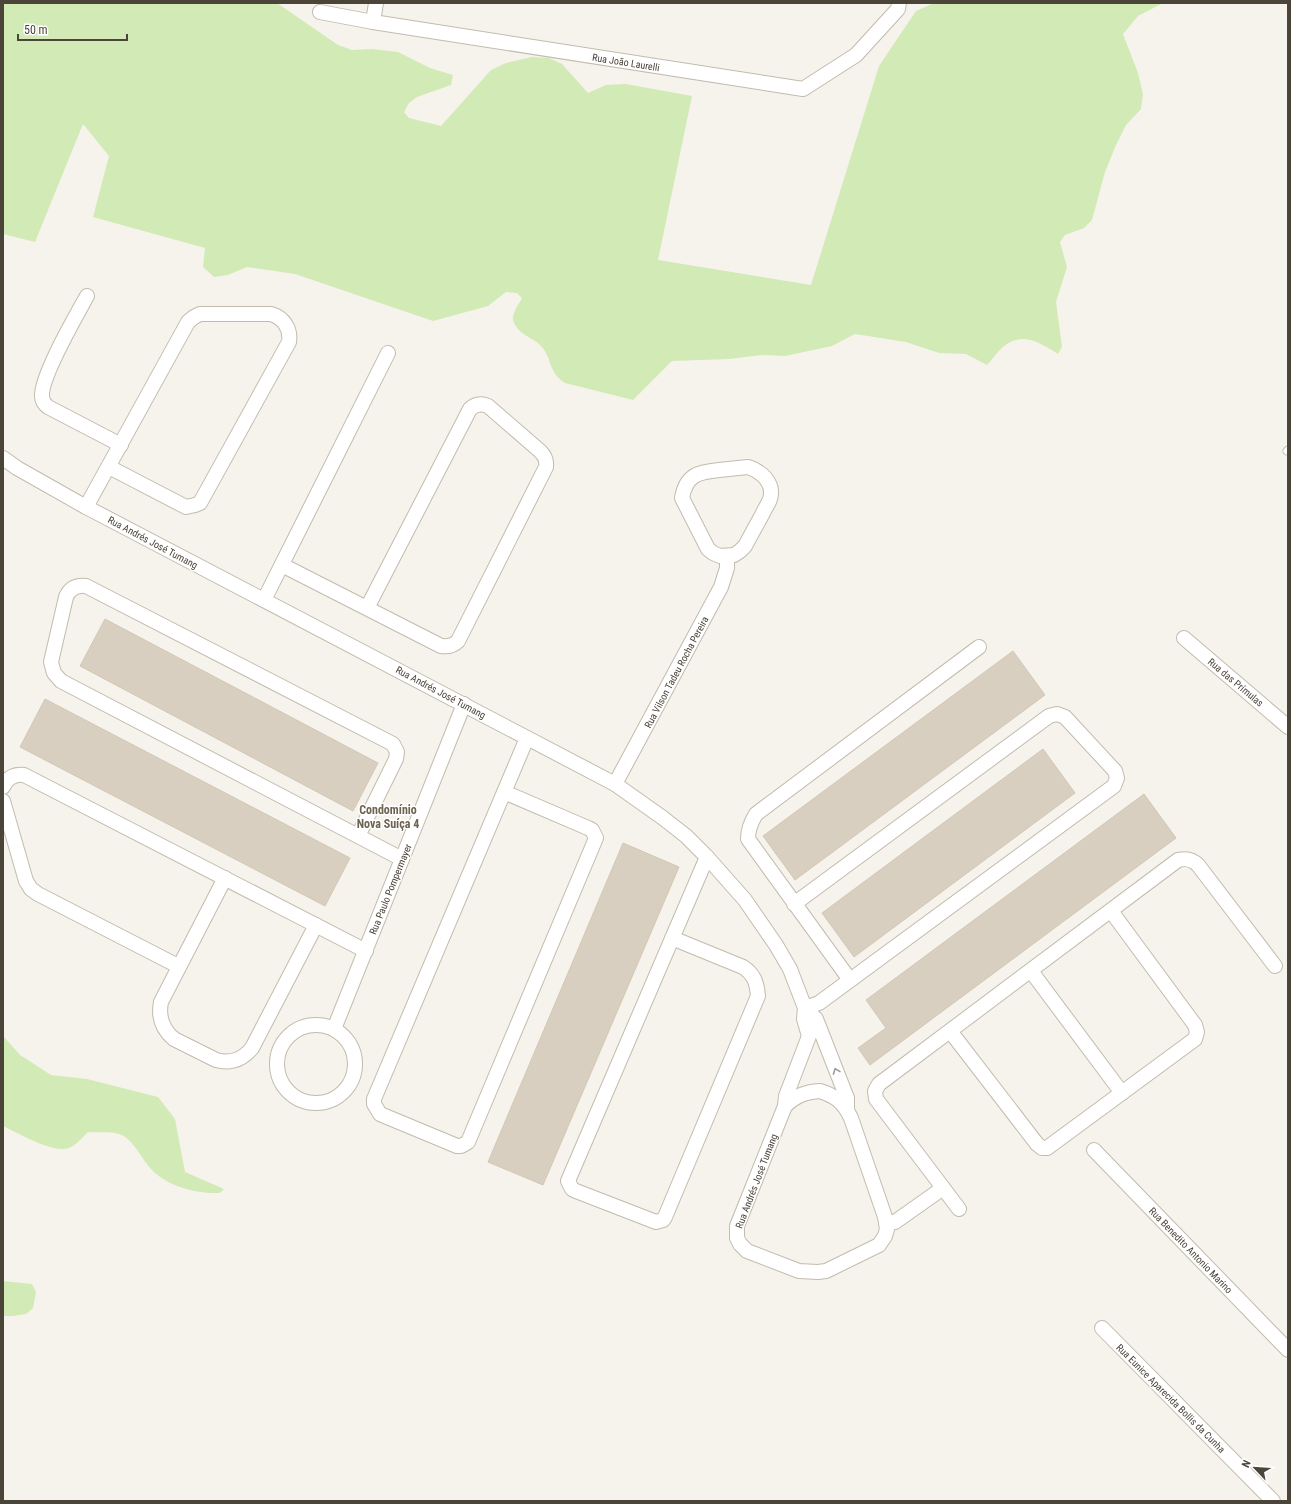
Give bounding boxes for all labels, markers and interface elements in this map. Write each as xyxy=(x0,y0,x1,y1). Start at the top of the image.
scale bar xyxy=(18,16,127,42)
text: 50 m xyxy=(24,23,48,37)
street label: Rua João Laurelli xyxy=(591,52,660,73)
street label: Rua Andrés José Tumang xyxy=(106,514,200,571)
street label: Rua Vilson Tadeu Rocha Pereira xyxy=(642,614,711,730)
street label: Rua das Prímulas xyxy=(1206,656,1266,709)
street label: Rua Andrés José Tumang xyxy=(394,664,488,721)
district label: Condomínio Nova Suíça 4 xyxy=(357,803,419,831)
street label: Rua Paulo Pompermayer xyxy=(367,842,414,936)
one-way arrow xyxy=(833,1068,841,1075)
street label: Rua Andrés José Tumang xyxy=(733,1132,780,1230)
street label: Rua Benedito Antonio Marino xyxy=(1147,1205,1234,1295)
street label: Rua Eunice Aparecida Bollis da Cunha xyxy=(1114,1342,1227,1455)
north arrow xyxy=(1235,1448,1275,1488)
text: N xyxy=(1239,1458,1254,1470)

